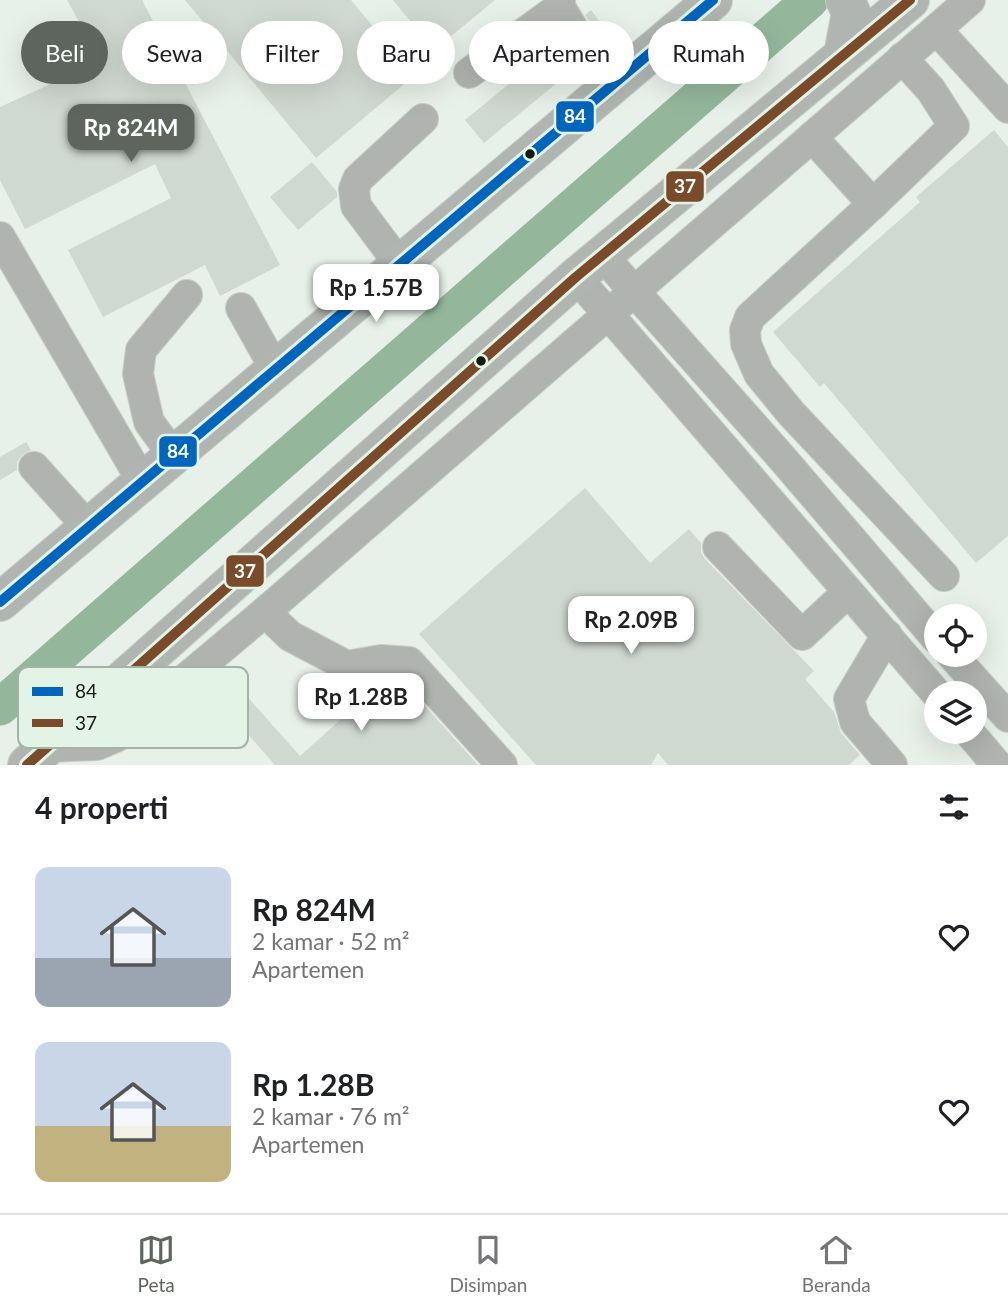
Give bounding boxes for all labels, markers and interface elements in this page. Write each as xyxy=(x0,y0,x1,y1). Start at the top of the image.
chip: Beli xyxy=(21,21,108,84)
chip: Sewa xyxy=(122,21,227,84)
chip: Filter xyxy=(241,21,343,84)
chip: Baru xyxy=(357,21,455,84)
chip: Apartemen xyxy=(469,21,634,84)
chip: Rumah xyxy=(648,21,769,84)
line badge: 84 xyxy=(555,100,595,133)
pin: Rp 824M xyxy=(66,104,196,164)
text: 84 xyxy=(564,104,586,127)
text: Rp 824M xyxy=(83,113,179,141)
unlabelled marker xyxy=(523,147,537,161)
line badge: 37 xyxy=(665,170,705,203)
text: 37 xyxy=(674,174,696,197)
pin: Rp 1.57B xyxy=(304,264,448,324)
text: Rp 1.57B xyxy=(329,273,423,301)
unlabelled marker xyxy=(474,354,488,368)
line badge: 84 xyxy=(158,435,198,468)
text: 84 xyxy=(167,439,189,462)
line badge: 37 xyxy=(225,554,265,588)
text: 37 xyxy=(234,559,256,582)
pin: Rp 2.09B xyxy=(559,596,703,656)
map controls xyxy=(924,604,987,744)
button: locate xyxy=(924,604,987,667)
text: Rp 2.09B xyxy=(584,605,678,633)
legend xyxy=(18,667,248,748)
pin: Rp 1.28B xyxy=(289,674,433,733)
text: 84 xyxy=(75,679,97,702)
button: layers xyxy=(924,681,987,744)
text: Rp 1.28B xyxy=(314,682,408,710)
text: 37 xyxy=(75,711,97,734)
icon: filters xyxy=(935,788,973,826)
text: 4 properti xyxy=(35,789,168,825)
text: Rp 824M xyxy=(252,891,376,927)
icon: home xyxy=(91,895,175,979)
icon: heart xyxy=(935,918,973,956)
text: 2 kamar · 52 m² xyxy=(252,927,410,955)
text: Apartemen xyxy=(252,955,364,983)
text: Rp 1.28B xyxy=(252,1066,375,1102)
icon: home xyxy=(91,1070,175,1154)
icon: heart xyxy=(935,1093,973,1131)
text: 2 kamar · 76 m² xyxy=(252,1102,410,1130)
text: Apartemen xyxy=(252,1130,364,1158)
tab: Peta xyxy=(137,1231,175,1296)
tab: Disimpan xyxy=(449,1231,527,1296)
tab: Beranda xyxy=(802,1231,871,1296)

